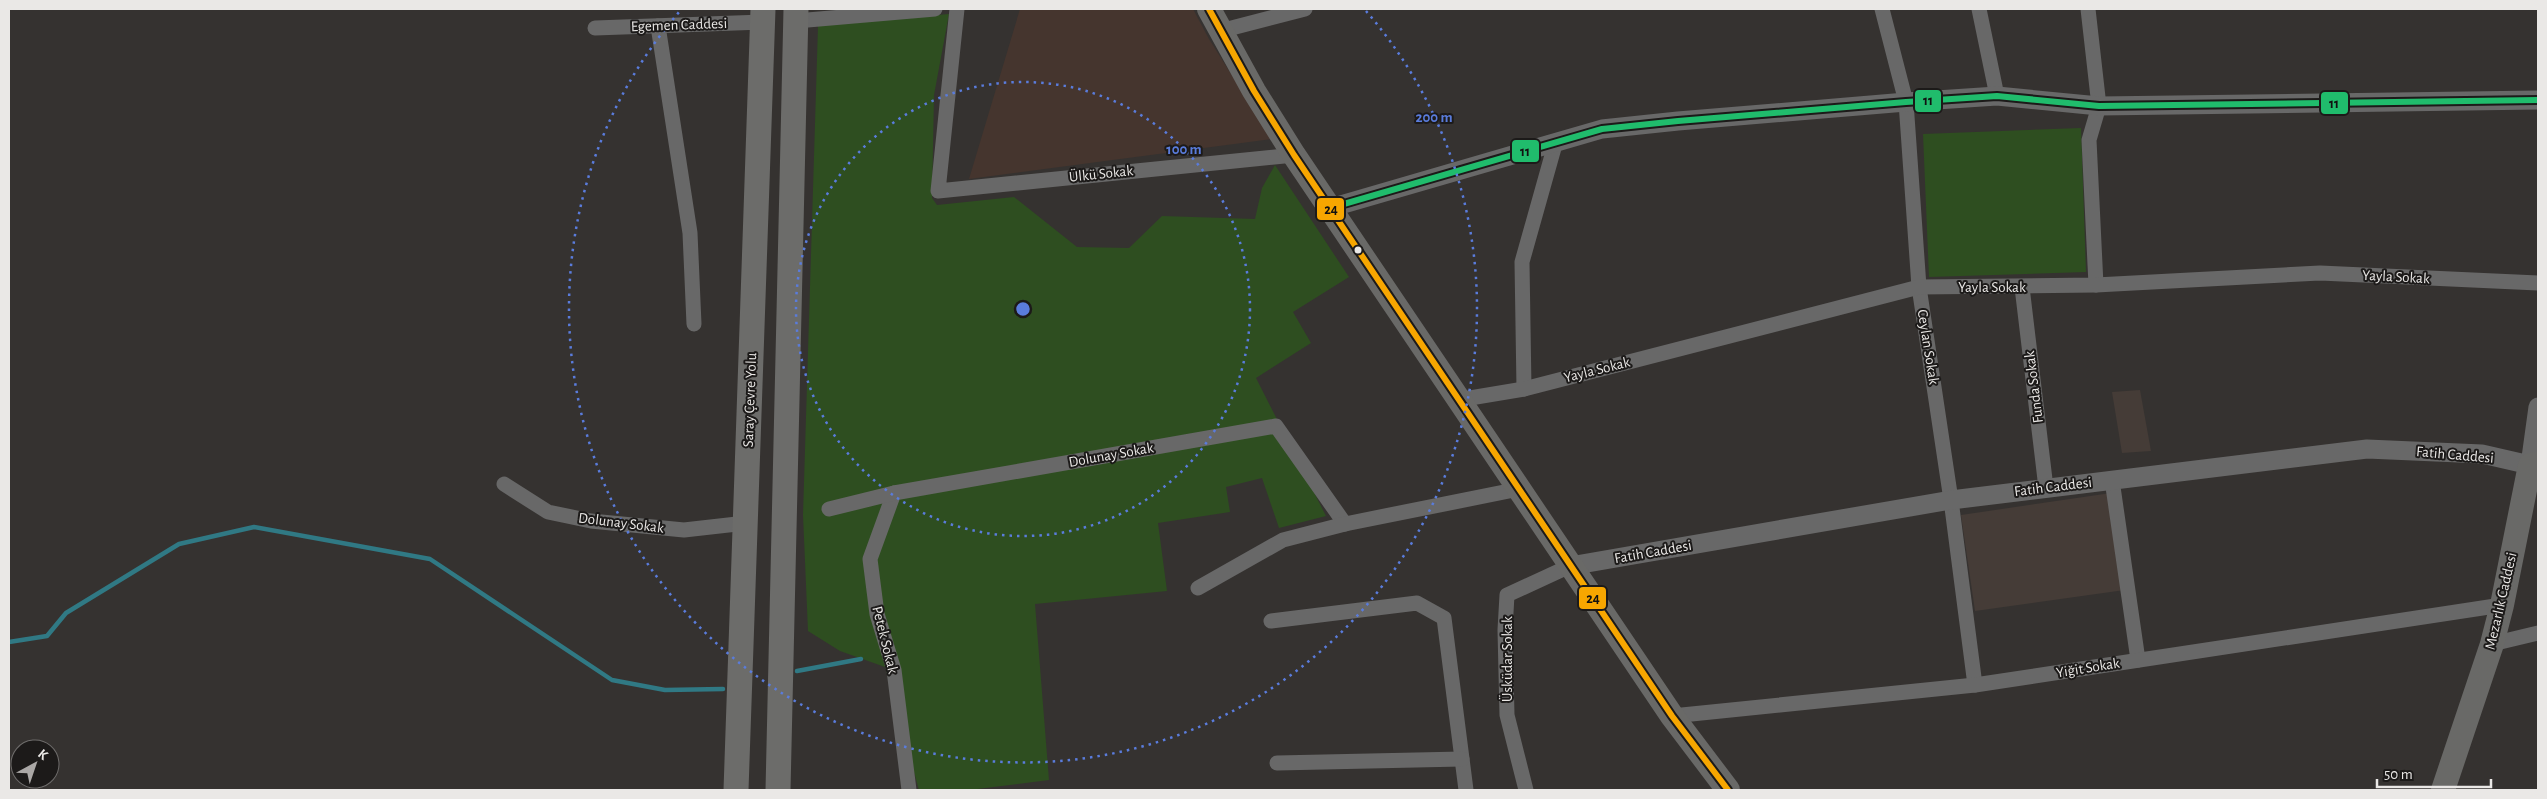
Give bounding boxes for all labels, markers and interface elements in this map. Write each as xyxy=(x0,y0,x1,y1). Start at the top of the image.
street label: Egemen Caddesi xyxy=(631,16,727,34)
line badge: 11 xyxy=(1914,89,1942,113)
line badge: 11 xyxy=(2320,91,2349,115)
text: 11 xyxy=(1923,94,1933,108)
text: 11 xyxy=(2329,97,2339,111)
text: 200 m xyxy=(1415,110,1453,125)
line badge: 11 xyxy=(1511,139,1540,163)
text: 100 m xyxy=(1166,142,1202,157)
text: 11 xyxy=(1520,145,1530,159)
street label: Ülkü Sokak xyxy=(1068,161,1134,185)
line badge: 24 xyxy=(1316,197,1345,221)
text: 24 xyxy=(1324,203,1338,217)
unlabelled marker xyxy=(1353,245,1363,255)
street label: Yayla Sokak xyxy=(2362,268,2430,286)
street label: Yayla Sokak xyxy=(1958,280,2026,295)
centre of rings xyxy=(1014,300,1032,318)
street label: Ceylan Sokak xyxy=(1915,308,1941,386)
street label: Funda Sokak xyxy=(2022,350,2046,424)
street label: Saray Çevre Yolu xyxy=(741,352,759,447)
street label: Yayla Sokak xyxy=(1562,354,1632,385)
street label: Dolunay Sokak xyxy=(1067,440,1155,470)
street label: Fatih Caddesi xyxy=(2415,444,2495,466)
street label: Fatih Caddesi xyxy=(2013,475,2093,499)
street label: Dolunay Sokak xyxy=(577,510,665,536)
street label: Fatih Caddesi xyxy=(1613,538,1693,566)
street label: Mezarlık Caddesi xyxy=(2483,551,2519,651)
line badge: 24 xyxy=(1578,586,1607,610)
text: 24 xyxy=(1586,592,1600,606)
street label: Petek Sokak xyxy=(869,605,901,676)
street label: Üsküdar Sokak xyxy=(1498,616,1515,702)
street label: Yiğit Sokak xyxy=(2055,656,2121,680)
north arrow xyxy=(10,739,60,789)
text: K xyxy=(35,747,51,763)
scale bar xyxy=(2377,756,2491,788)
text: 50 m xyxy=(2384,767,2413,782)

